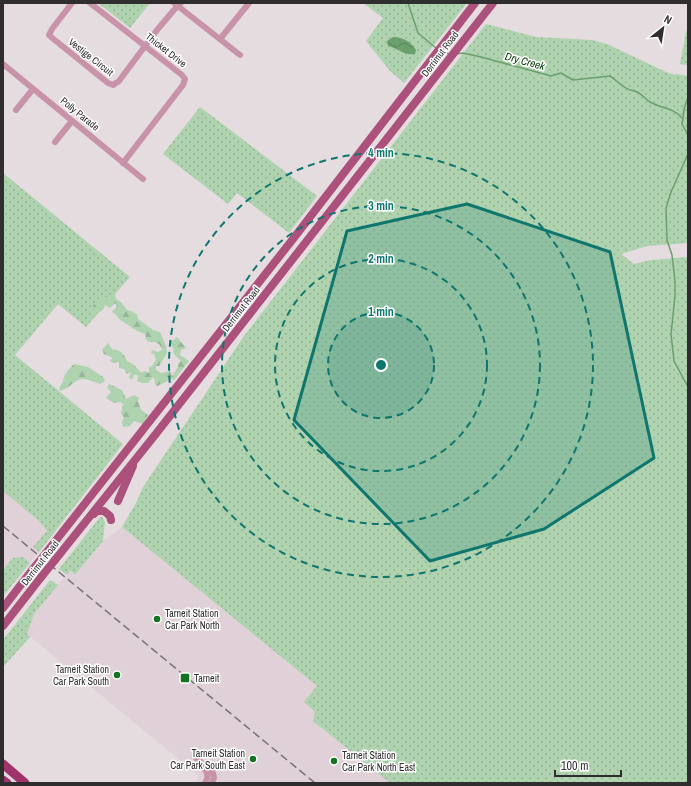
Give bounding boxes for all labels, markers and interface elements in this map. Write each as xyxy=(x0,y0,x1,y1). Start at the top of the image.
north arrow xyxy=(643,8,683,48)
text: N xyxy=(662,12,674,27)
street label: Derrimut Road xyxy=(419,29,461,79)
street label: Thicket Drive xyxy=(143,30,190,70)
street label: Vestige Circuit xyxy=(66,35,117,79)
water label: Dry Creek xyxy=(504,49,547,73)
street label: Polly Parade xyxy=(58,94,102,134)
text: 4 min xyxy=(368,145,394,161)
text: 3 min xyxy=(368,198,394,214)
text: 2 min xyxy=(368,251,394,267)
street label: Derrimut Road xyxy=(219,284,263,334)
text: 1 min xyxy=(368,304,394,320)
centre of rings xyxy=(374,358,388,372)
street label: Derrimut Road xyxy=(18,538,62,588)
place label: Tarneit Station Car Park North xyxy=(165,607,220,632)
marker: Tarneit Station Car Park North xyxy=(152,614,162,624)
place label: Tarneit Station Car Park South xyxy=(53,663,109,688)
marker: Tarneit Station Car Park South xyxy=(112,670,122,680)
marker: Tarneit xyxy=(179,672,191,684)
place label: Tarneit xyxy=(194,672,220,685)
place label: Tarneit Station Car Park South East xyxy=(170,747,246,772)
place label: Tarneit Station Car Park North East xyxy=(342,749,416,774)
scale bar xyxy=(555,752,621,778)
marker: Tarneit Station Car Park South East xyxy=(248,754,258,764)
marker: Tarneit Station Car Park North East xyxy=(329,756,339,766)
text: 100 m xyxy=(561,758,588,774)

